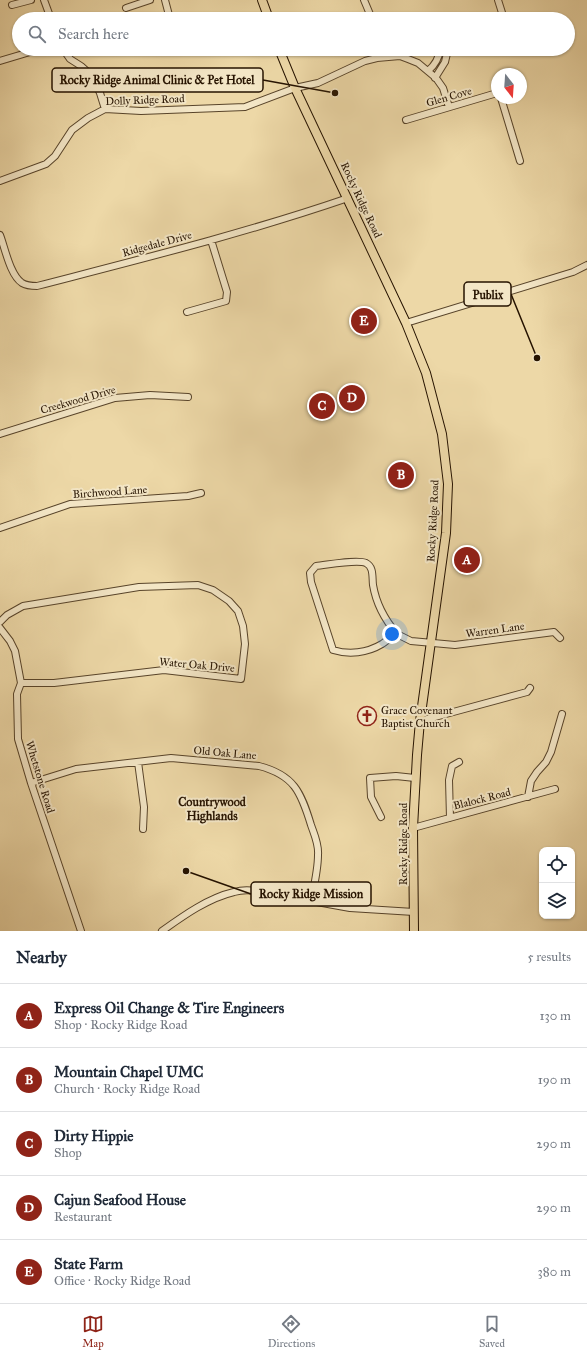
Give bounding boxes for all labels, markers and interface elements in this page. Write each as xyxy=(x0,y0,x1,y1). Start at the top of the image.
search box xyxy=(12,12,575,56)
icon: search xyxy=(26,23,48,45)
text: Search here xyxy=(58,25,129,43)
callout: Rocky Ridge Animal Clinic & Pet Hotel xyxy=(52,68,263,92)
north arrow xyxy=(491,68,527,104)
text: Rocky Ridge Animal Clinic & Pet Hotel xyxy=(59,73,255,88)
street label: Glen Cove xyxy=(425,84,474,110)
street label: Dolly Ridge Road xyxy=(105,92,185,108)
street label: Rocky Ridge Road xyxy=(338,160,384,240)
street label: Ridgedale Drive xyxy=(121,228,194,260)
callout: Publix xyxy=(464,282,511,306)
text: Publix xyxy=(473,288,504,302)
pin: E xyxy=(351,306,377,336)
street label: Creekwood Drive xyxy=(39,383,117,417)
pin: D xyxy=(339,383,365,413)
pin: C xyxy=(309,391,335,421)
pin: B xyxy=(388,460,414,490)
street label: Rocky Ridge Road xyxy=(424,479,442,562)
street label: Birchwood Lane xyxy=(72,483,148,501)
pin: A xyxy=(454,545,480,575)
street label: Warren Lane xyxy=(465,619,525,641)
your location xyxy=(382,624,402,644)
street label: Water Oak Drive xyxy=(159,655,236,675)
place label: Grace Covenant Baptist Church xyxy=(381,704,453,730)
church icon: Grace Covenant Baptist Church xyxy=(356,705,378,727)
street label: Whetstone Road xyxy=(23,739,57,815)
street label: Old Oak Lane xyxy=(193,744,257,762)
street label: Blalock Road xyxy=(452,785,513,812)
district label: Countrywood Highlands xyxy=(178,795,247,824)
street label: Rocky Ridge Road xyxy=(397,802,410,885)
map controls xyxy=(539,847,575,919)
button: locate xyxy=(539,847,575,883)
callout: Rocky Ridge Mission xyxy=(251,882,371,906)
button: layers xyxy=(539,883,575,919)
text: Rocky Ridge Mission xyxy=(259,887,364,902)
text: Nearby xyxy=(16,947,67,968)
text: 5 results xyxy=(527,949,571,965)
text: Express Oil Change & Tire Engineers xyxy=(54,999,284,1017)
text: A xyxy=(25,1008,33,1024)
text: 130 m xyxy=(539,1008,571,1024)
text: Shop · Rocky Ridge Road xyxy=(54,1017,188,1033)
text: Mountain Chapel UMC xyxy=(54,1063,203,1081)
text: B xyxy=(25,1072,33,1088)
text: 190 m xyxy=(538,1072,571,1088)
text: Church · Rocky Ridge Road xyxy=(54,1081,200,1097)
text: Dirty Hippie xyxy=(54,1127,134,1145)
text: C xyxy=(25,1136,33,1152)
text: 290 m xyxy=(536,1136,571,1152)
text: Shop xyxy=(54,1145,82,1161)
text: Cajun Seafood House xyxy=(54,1191,186,1209)
text: D xyxy=(24,1200,34,1216)
text: 290 m xyxy=(536,1200,571,1216)
text: Restaurant xyxy=(54,1209,112,1225)
text: State Farm xyxy=(54,1255,123,1273)
text: E xyxy=(24,1264,34,1280)
text: 380 m xyxy=(538,1264,571,1280)
text: Office · Rocky Ridge Road xyxy=(54,1273,191,1289)
tab: Map xyxy=(82,1313,104,1350)
tab: Directions xyxy=(268,1313,315,1350)
tab: Saved xyxy=(479,1313,505,1350)

